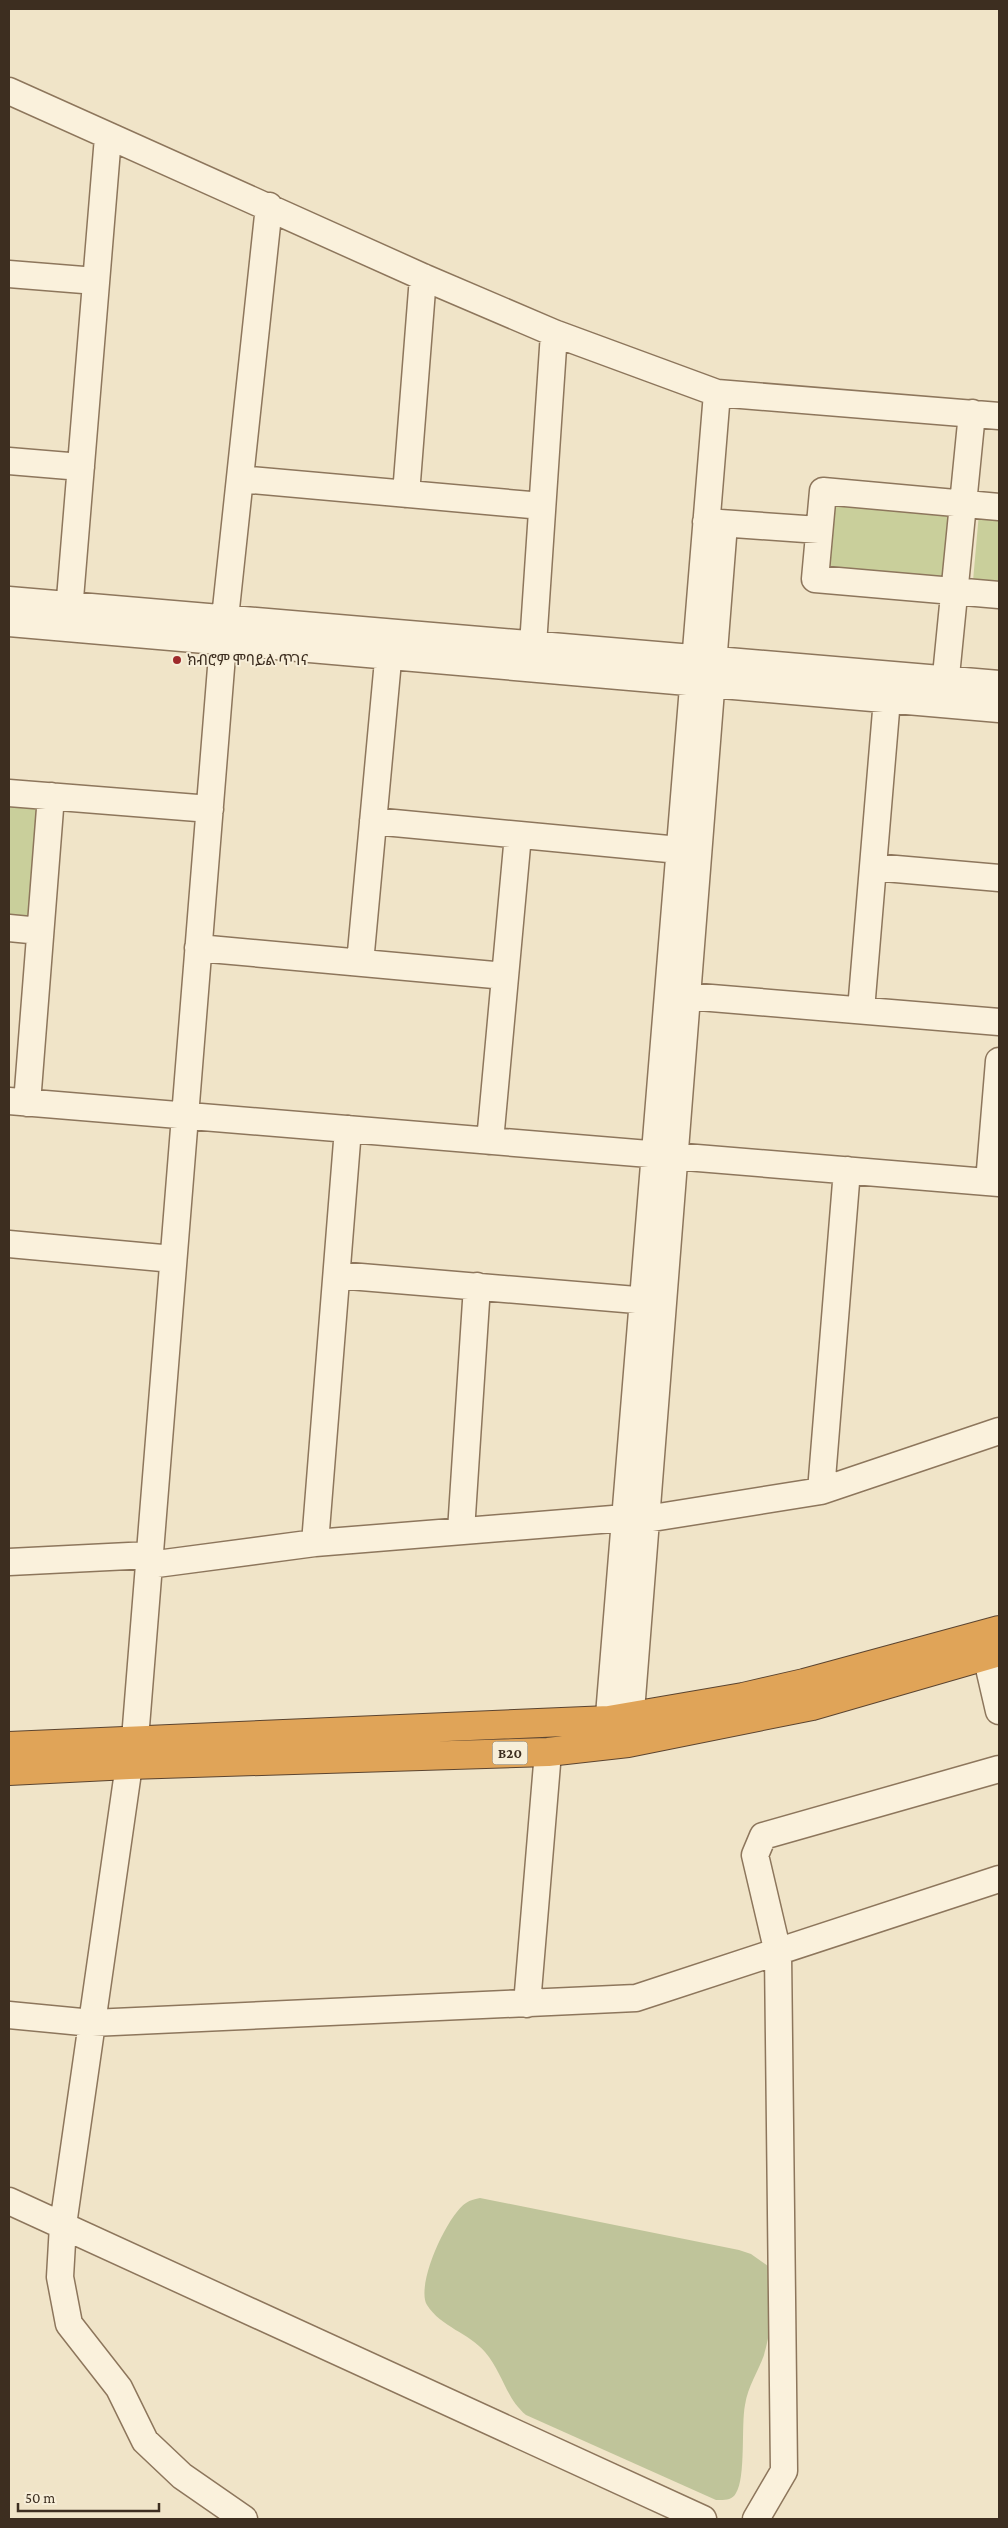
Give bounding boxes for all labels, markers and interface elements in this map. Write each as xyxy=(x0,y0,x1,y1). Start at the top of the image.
place label: ክብሮም ሞባይል ጥገና xyxy=(187,652,308,668)
marker: ክብሮም ሞባይል ጥገና xyxy=(171,654,183,666)
road number: B20 xyxy=(492,1742,528,1765)
scale bar xyxy=(18,2480,159,2512)
text: 50 m xyxy=(25,2490,55,2506)

